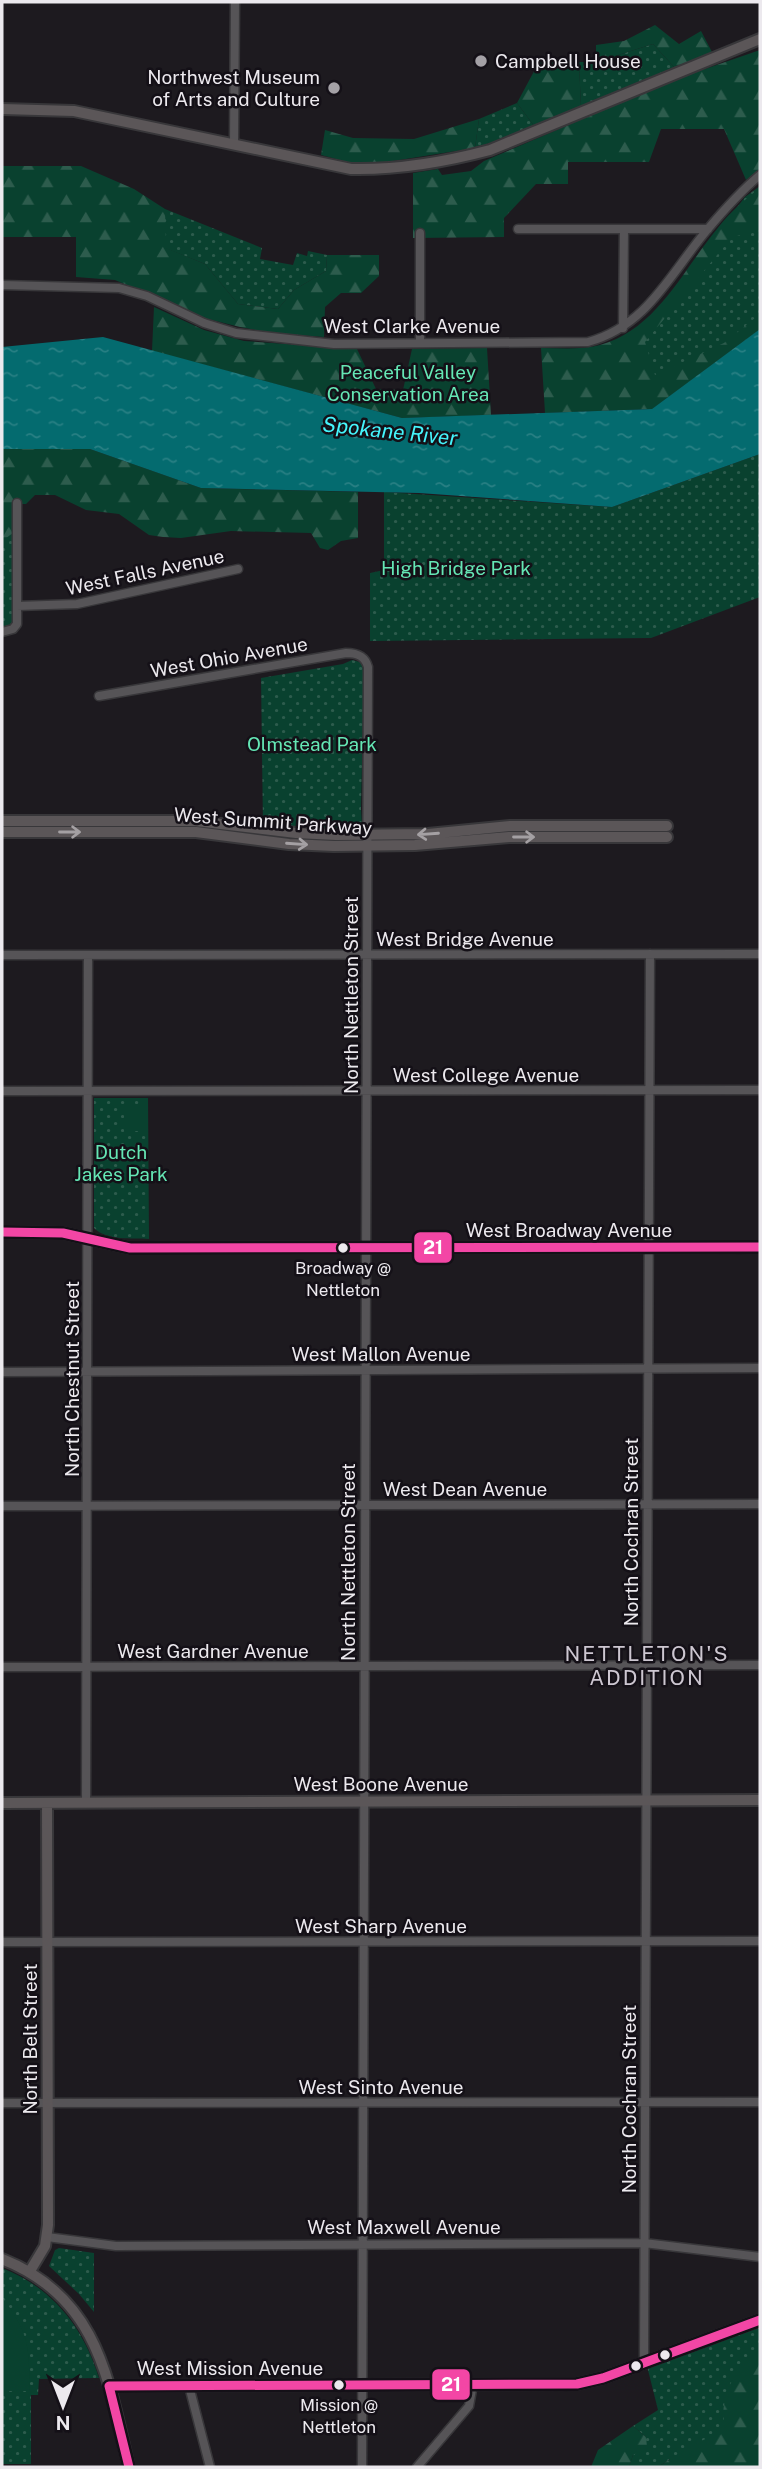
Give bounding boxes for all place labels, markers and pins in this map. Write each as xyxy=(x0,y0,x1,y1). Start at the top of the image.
place label: Campbell House xyxy=(495,50,641,72)
marker: Campbell House xyxy=(473,53,489,69)
place label: Northwest Museum of Arts and Culture xyxy=(147,66,320,110)
marker: Northwest Museum of Arts and Culture xyxy=(326,80,342,96)
marker: Broadway @ Nettleton xyxy=(336,1241,350,1255)
place label: Broadway @ Nettleton xyxy=(295,1258,391,1300)
unlabelled marker xyxy=(658,2348,672,2362)
unlabelled marker xyxy=(629,2359,643,2373)
marker: Mission @ Nettleton xyxy=(332,2378,346,2392)
place label: Mission @ Nettleton xyxy=(300,2395,378,2437)

